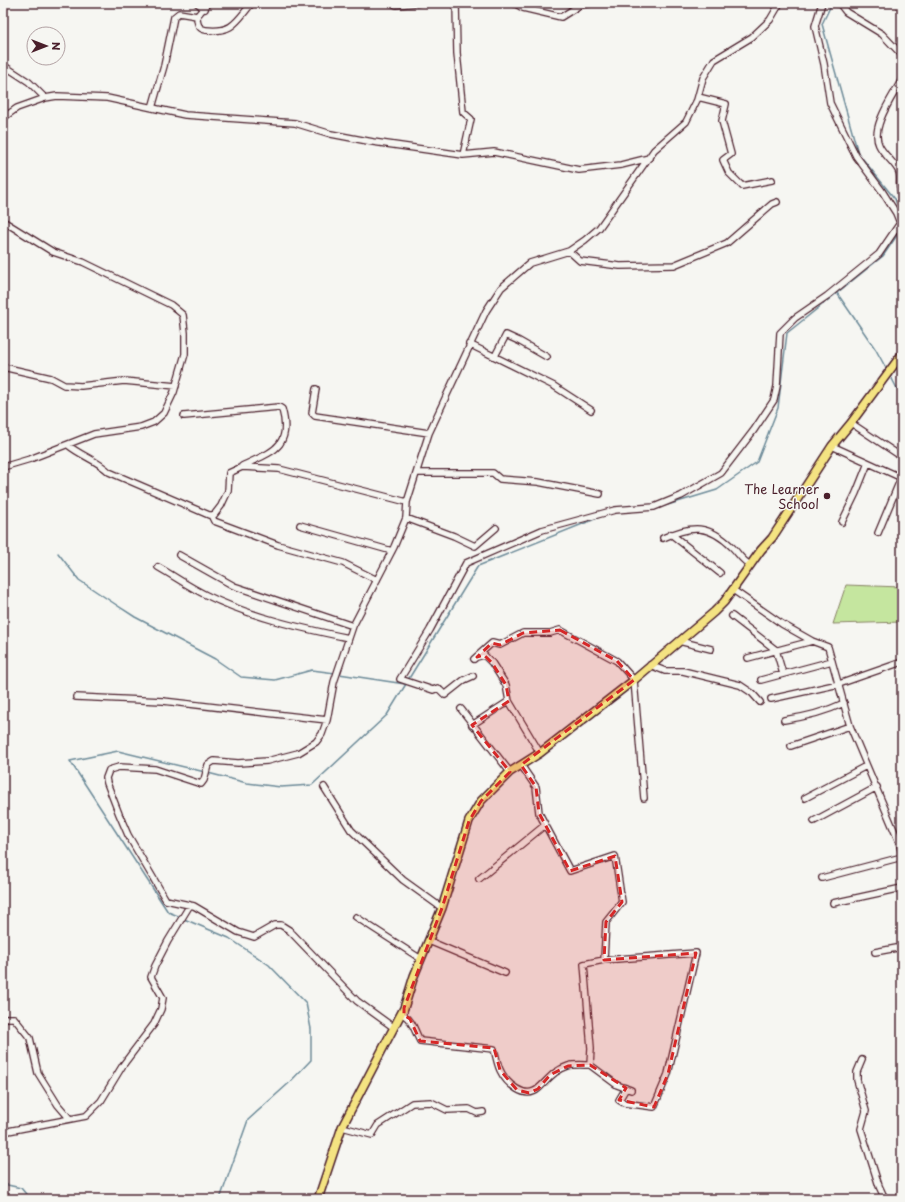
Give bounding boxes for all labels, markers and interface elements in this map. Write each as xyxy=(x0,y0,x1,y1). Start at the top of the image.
north arrow xyxy=(26,26,66,66)
text: N xyxy=(48,42,65,51)
place label: The Learner School xyxy=(744,479,820,513)
marker: The Learner School xyxy=(822,491,832,501)

